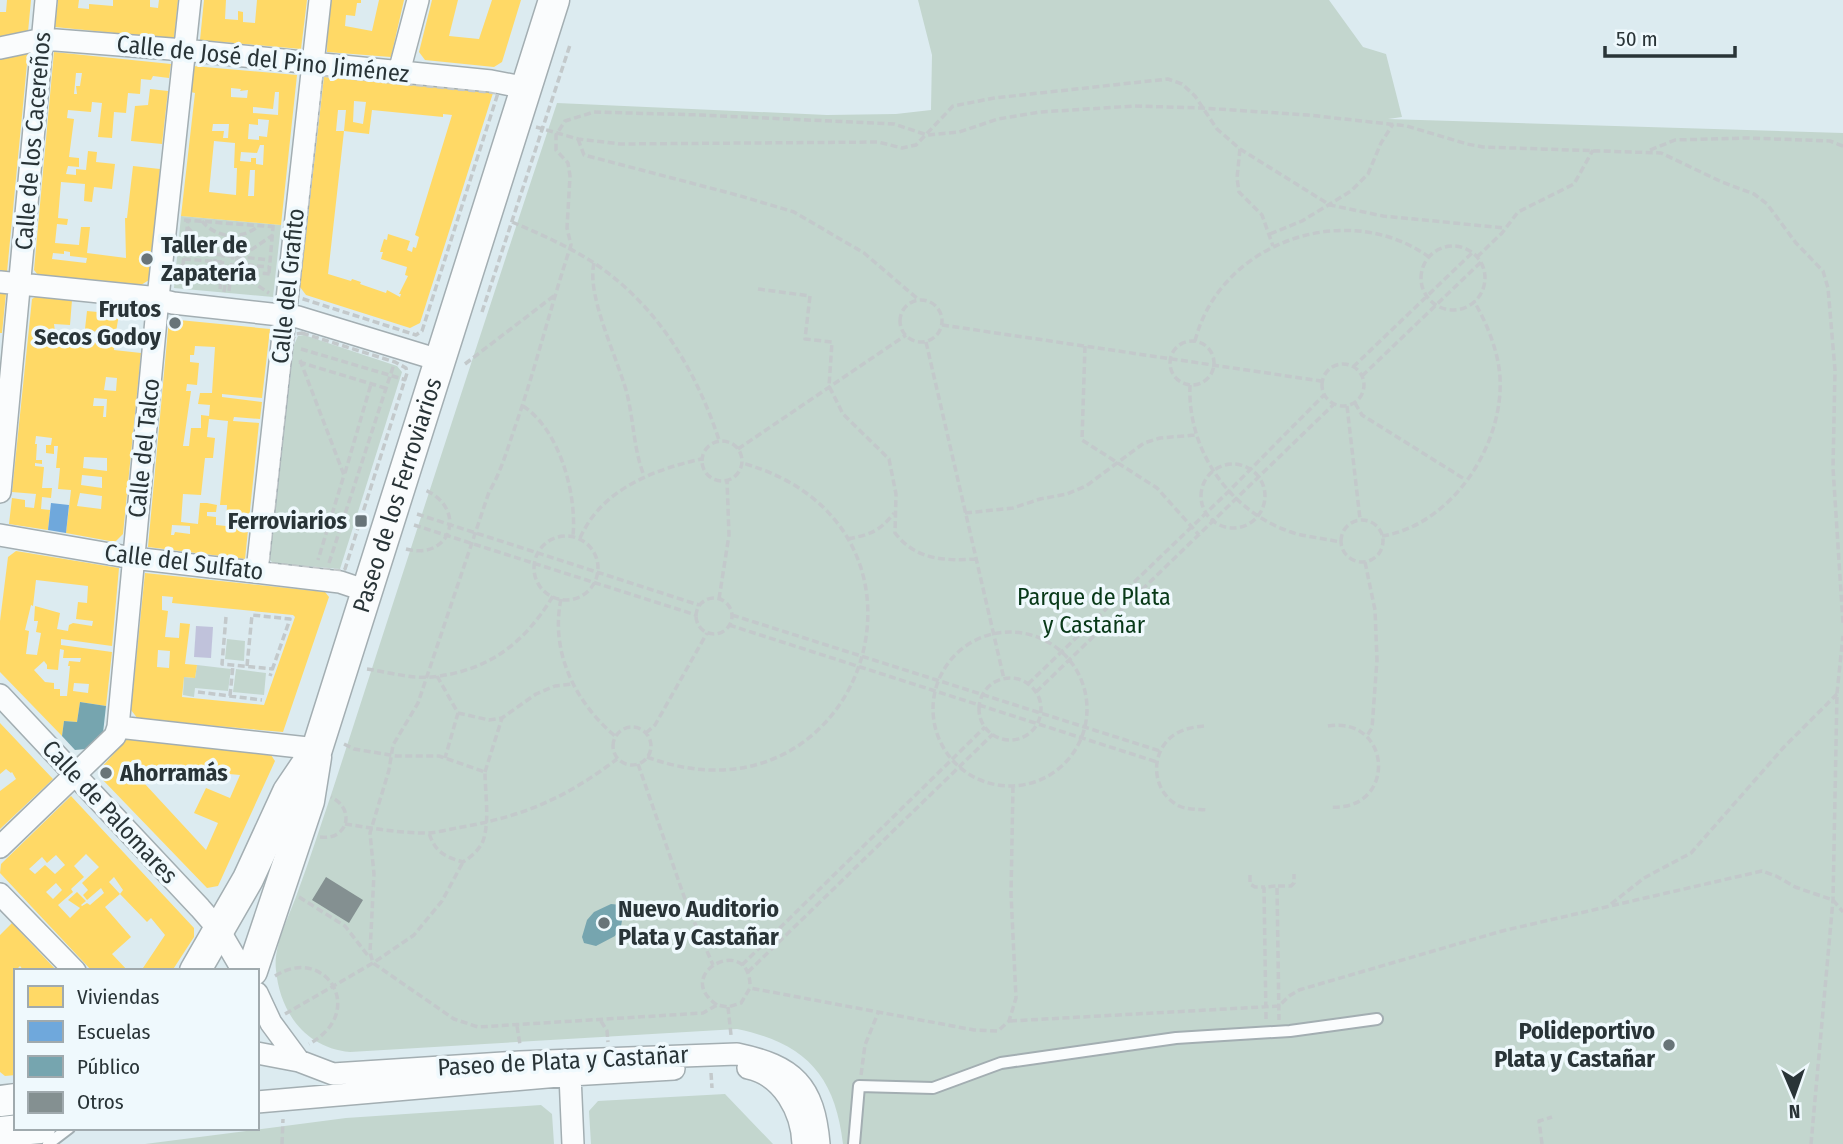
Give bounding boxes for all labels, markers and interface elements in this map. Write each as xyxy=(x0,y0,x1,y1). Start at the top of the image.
scale bar xyxy=(1605,14,1734,58)
text: 50 m xyxy=(1616,26,1658,52)
street label: Calle de José del Pino Jiménez xyxy=(115,30,411,88)
street label: Calle de los Cacereños xyxy=(10,31,56,251)
street label: Calle del Grafito xyxy=(266,207,310,365)
place label: Taller de Zapatería xyxy=(161,231,256,287)
marker: Taller de Zapatería xyxy=(139,251,155,267)
place label: Frutos Secos Godoy xyxy=(34,295,162,351)
marker: Frutos Secos Godoy xyxy=(167,315,183,331)
street label: Paseo de los Ferroviarios xyxy=(347,374,448,616)
street label: Calle del Talco xyxy=(123,377,165,519)
place label: Ferroviarios xyxy=(228,507,347,535)
marker: Ferroviarios xyxy=(353,513,369,529)
street label: Calle del Sulfato xyxy=(103,538,265,586)
park label: Parque de Plata y Castañar xyxy=(1017,583,1171,639)
street label: Calle de Palomares xyxy=(36,735,184,889)
place label: Ahorramás xyxy=(119,759,228,787)
marker: Ahorramás xyxy=(98,765,114,781)
place label: Nuevo Auditorio Plata y Castañar xyxy=(618,895,779,951)
marker: Nuevo Auditorio Plata y Castañar xyxy=(596,915,612,931)
legend xyxy=(14,969,259,1130)
text: Viviendas xyxy=(77,984,159,1010)
place label: Polideportivo Plata y Castañar xyxy=(1494,1017,1655,1073)
text: Escuelas xyxy=(77,1019,150,1045)
marker: Polideportivo Plata y Castañar xyxy=(1661,1037,1677,1053)
street label: Paseo de Plata y Castañar xyxy=(437,1040,690,1082)
text: Público xyxy=(77,1054,140,1080)
north arrow xyxy=(1759,1060,1829,1130)
text: Otros xyxy=(77,1089,124,1115)
text: N xyxy=(1788,1100,1801,1123)

